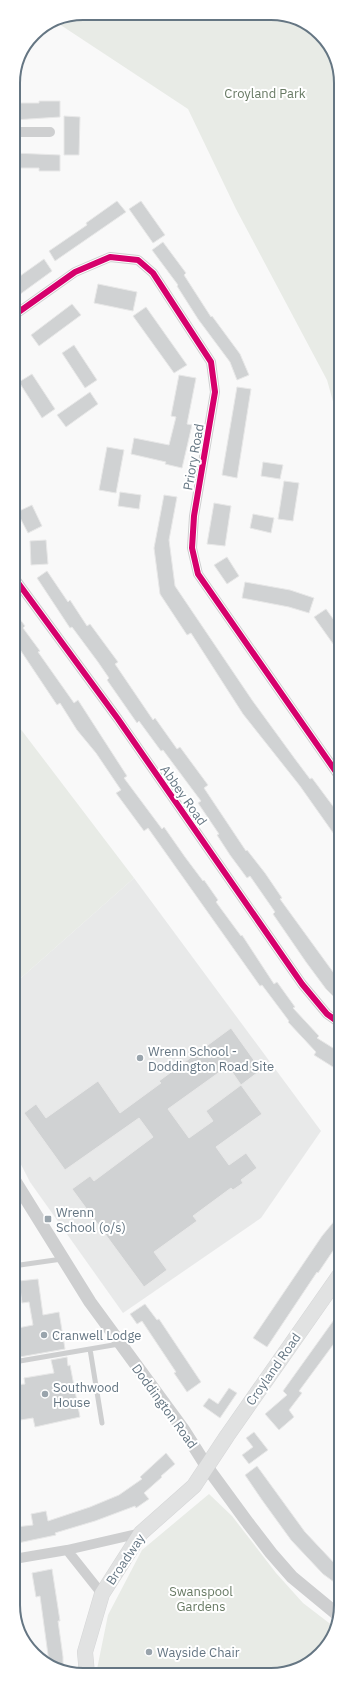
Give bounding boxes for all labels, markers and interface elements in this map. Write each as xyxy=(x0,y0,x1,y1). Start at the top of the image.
park label: Croyland Park xyxy=(224,85,306,102)
street label: Priory Road xyxy=(179,422,208,492)
street label: Abbey Road xyxy=(157,762,211,829)
place label: Wrenn School - Doddington Road Site xyxy=(148,1043,274,1075)
marker: Wrenn School - Doddington Road Site xyxy=(135,1053,145,1063)
place label: Wrenn School (o/s) xyxy=(56,1204,126,1236)
marker: Wrenn School (o/s) xyxy=(43,1214,53,1224)
place label: Cranwell Lodge xyxy=(52,1327,141,1344)
marker: Cranwell Lodge xyxy=(39,1330,49,1340)
street label: Croyland Road xyxy=(242,1330,305,1409)
street label: Doddington Road xyxy=(128,1361,201,1452)
place label: Southwood House xyxy=(53,1379,119,1411)
marker: Southwood House xyxy=(40,1389,50,1399)
street label: Broadway xyxy=(102,1530,149,1588)
park label: Swanspool Gardens xyxy=(169,1583,233,1615)
place label: Wayside Chair xyxy=(157,1644,240,1661)
marker: Wayside Chair xyxy=(144,1647,154,1657)

